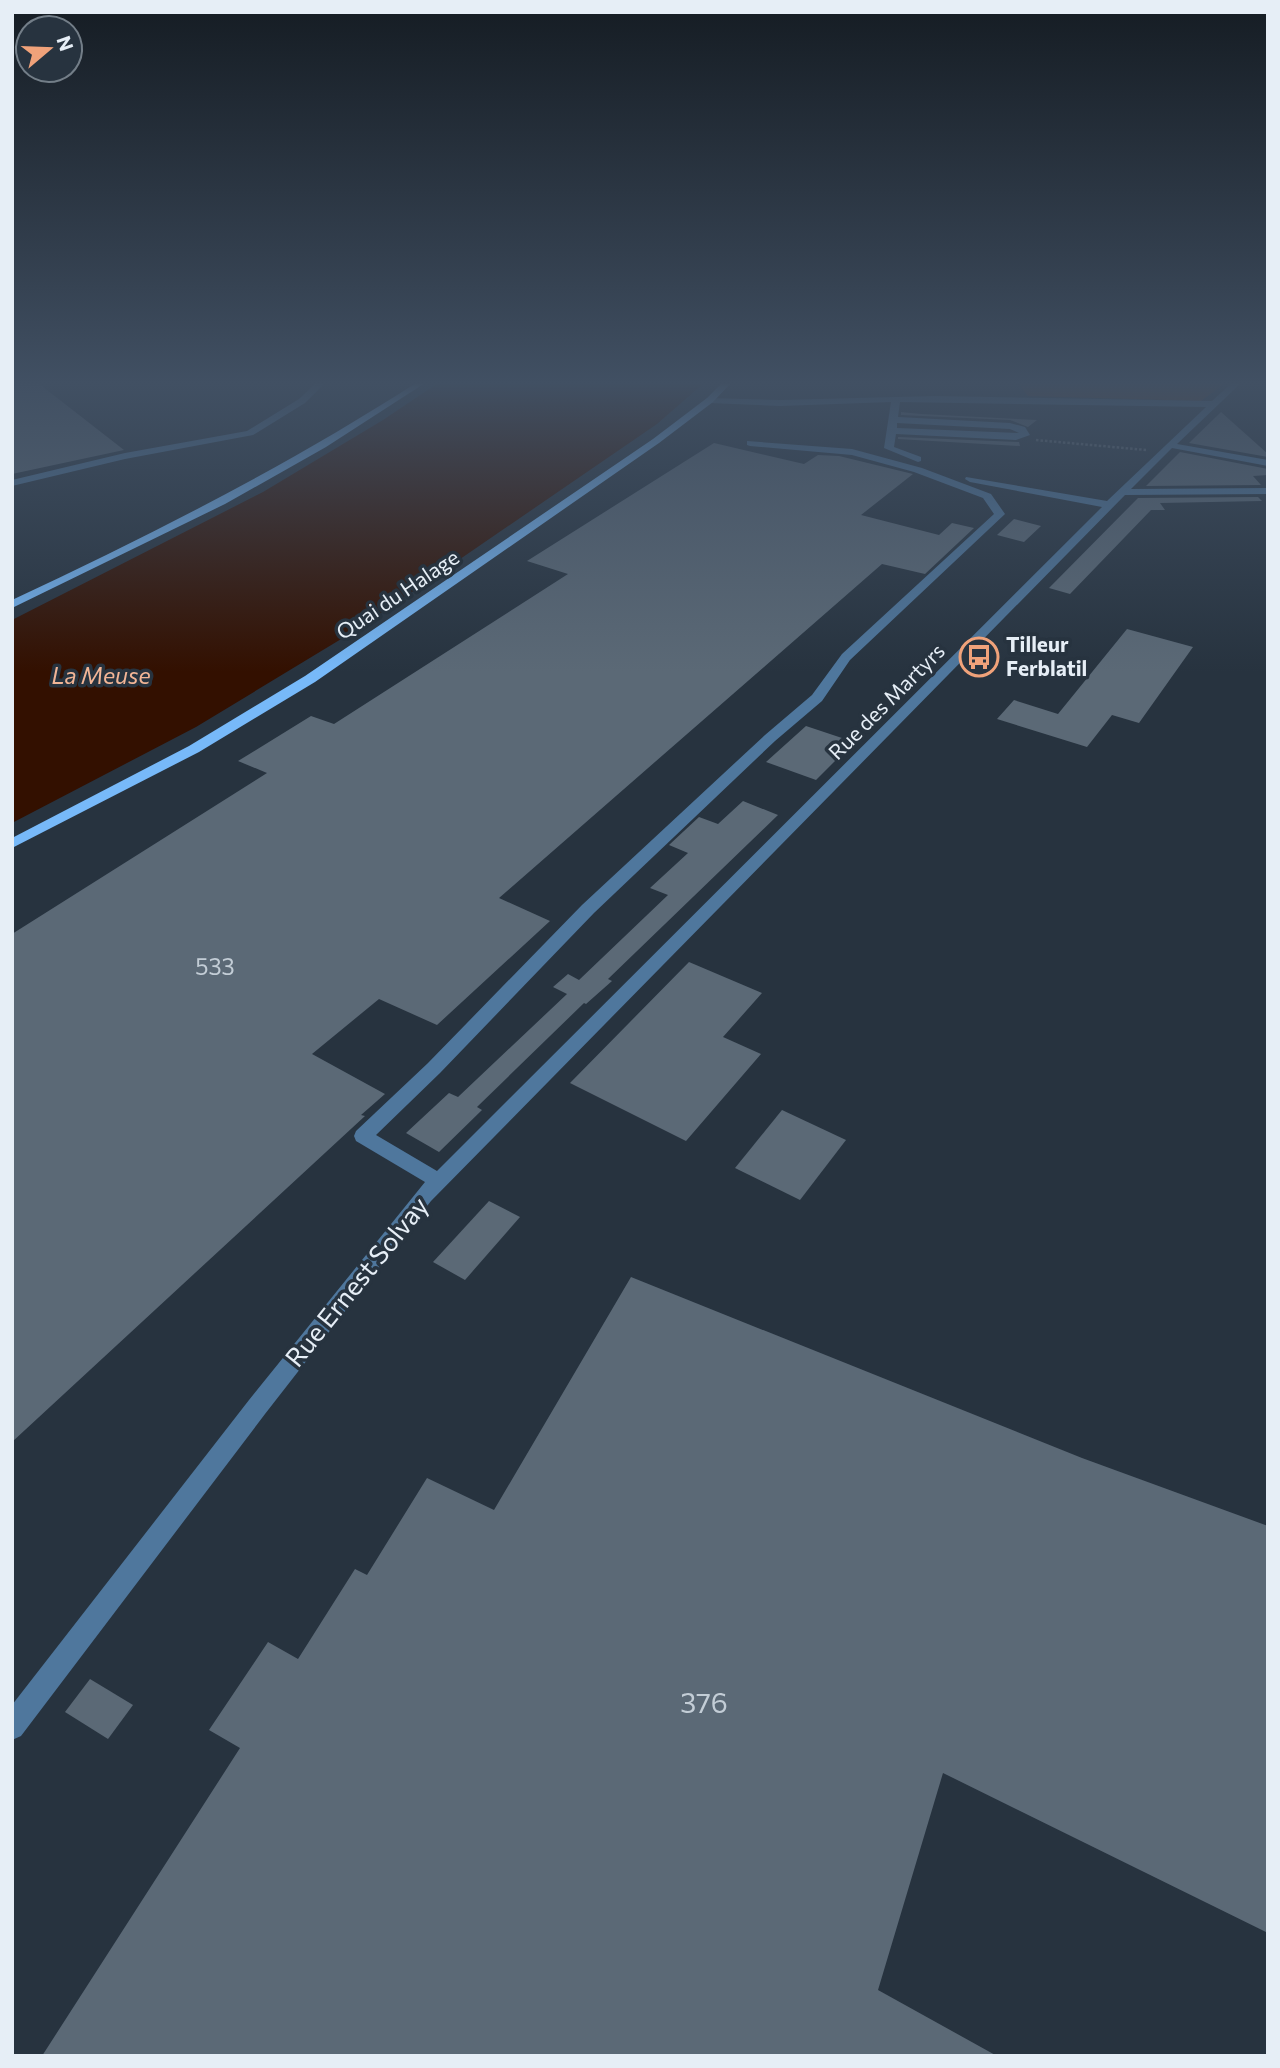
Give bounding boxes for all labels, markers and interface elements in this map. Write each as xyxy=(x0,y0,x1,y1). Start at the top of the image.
north arrow xyxy=(14,14,84,84)
text: N xyxy=(52,33,79,54)
street label: Quai du Halage xyxy=(331,544,463,644)
place label: Tilleur Ferblatil xyxy=(1006,631,1087,680)
bus stop icon: Tilleur Ferblatil xyxy=(958,636,1000,678)
street label: Rue des Martyrs xyxy=(823,638,949,764)
water label: La Meuse xyxy=(51,661,151,689)
house number: 533 xyxy=(195,952,235,980)
street label: Rue Ernest Solvay xyxy=(278,1190,434,1372)
house number: 376 xyxy=(680,1685,728,1719)

